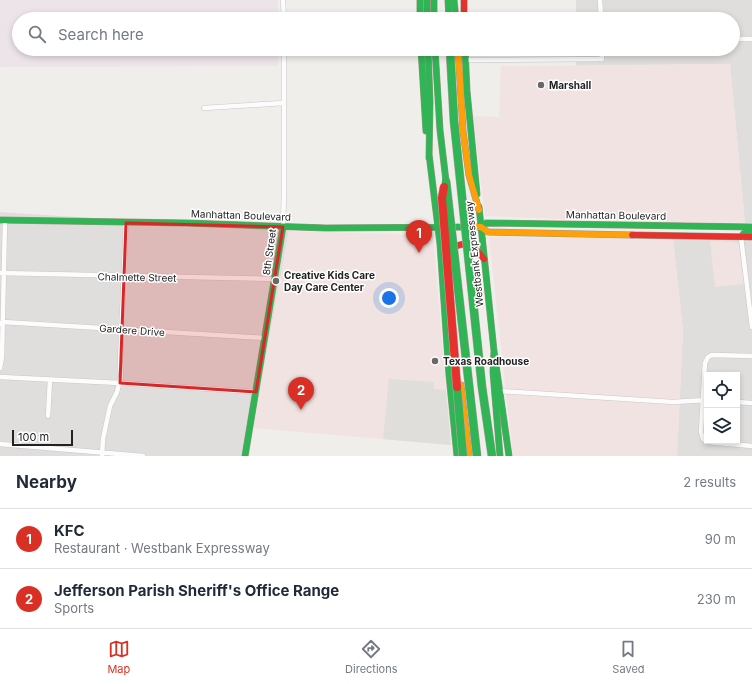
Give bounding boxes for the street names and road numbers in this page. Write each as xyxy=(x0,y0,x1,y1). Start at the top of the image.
street label: Westbank Expressway xyxy=(462,200,486,308)
street label: Manhattan Boulevard xyxy=(191,207,291,223)
street label: Manhattan Boulevard xyxy=(566,208,666,222)
street label: 8th Street xyxy=(260,227,278,276)
street label: Chalmette Street xyxy=(97,270,177,284)
street label: Gardere Drive xyxy=(99,322,165,338)

